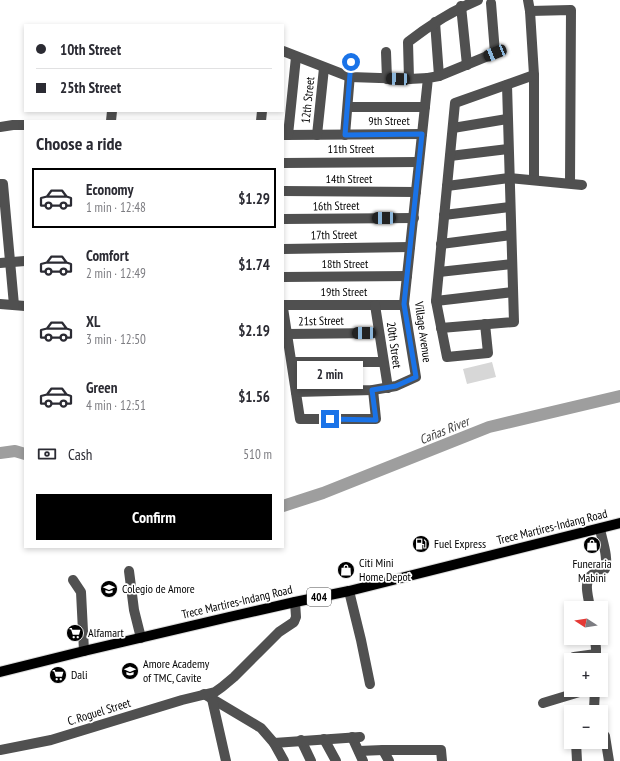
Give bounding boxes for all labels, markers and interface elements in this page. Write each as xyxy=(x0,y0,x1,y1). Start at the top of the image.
text: 10th Street xyxy=(60,40,121,59)
car xyxy=(482,43,508,63)
route start xyxy=(342,53,360,71)
car xyxy=(386,73,410,85)
street label: 12th Street xyxy=(298,75,317,124)
text: 25th Street xyxy=(60,78,121,97)
street label: 9th Street xyxy=(368,113,410,128)
text: Choose a ride xyxy=(36,132,122,155)
street label: 11th Street xyxy=(328,141,375,156)
street label: 14th Street xyxy=(326,171,373,186)
icon: car xyxy=(38,180,74,216)
text: Economy xyxy=(86,180,134,199)
text: $1.29 xyxy=(238,189,270,208)
street label: 16th Street xyxy=(312,198,360,213)
text: 1 min · 12:48 xyxy=(86,199,146,216)
car xyxy=(372,212,396,224)
street label: 17th Street xyxy=(311,227,358,242)
icon: car xyxy=(38,246,74,282)
text: Comfort xyxy=(86,246,129,265)
text: $1.74 xyxy=(238,255,270,274)
street label: 18th Street xyxy=(322,256,369,271)
text: 2 min · 12:49 xyxy=(86,265,146,282)
street label: 19th Street xyxy=(321,284,368,299)
street label: Village Avenue xyxy=(412,300,435,363)
icon: car xyxy=(38,312,74,348)
text: XL xyxy=(86,312,100,331)
street label: 21st Street xyxy=(298,313,345,328)
text: $2.19 xyxy=(238,321,270,340)
street label: 20th Street xyxy=(384,321,405,370)
car xyxy=(352,327,376,339)
text: 3 min · 12:50 xyxy=(86,331,146,348)
callout: 2 min xyxy=(297,361,363,389)
text: 2 min xyxy=(317,366,343,383)
icon: car xyxy=(38,378,74,414)
text: Green xyxy=(86,378,118,397)
text: $1.56 xyxy=(238,387,270,406)
text: 4 min · 12:51 xyxy=(86,397,146,414)
route end xyxy=(321,410,339,428)
water label: Cañas River xyxy=(417,412,474,448)
icon: cash xyxy=(36,443,58,465)
text: Cash xyxy=(68,445,92,464)
text: 510 m xyxy=(243,446,272,463)
button: Confirm xyxy=(36,494,272,540)
street label: Trece Martires-Indang Road xyxy=(495,506,609,547)
fuel station icon: Fuel Express xyxy=(411,534,431,554)
shop icon: Funeraria Mabini xyxy=(582,535,602,555)
place label: Fuel Express xyxy=(434,536,486,551)
place label: Citi Mini Home Depot xyxy=(359,555,412,584)
place label: Funeraria Mabini xyxy=(572,556,612,585)
shop icon: Citi Mini Home Depot xyxy=(336,560,356,580)
school or university icon: Colegio de Amore xyxy=(99,579,119,599)
place label: Colegio de Amore xyxy=(122,581,195,596)
street label: Trece Martires-Indang Road xyxy=(180,581,294,622)
road number: 404 xyxy=(307,588,331,606)
north arrow xyxy=(564,601,608,645)
map controls xyxy=(564,601,608,749)
supermarket icon: Alfamart xyxy=(65,623,85,643)
place label: Alfamart xyxy=(88,625,125,640)
button: + xyxy=(564,653,608,697)
place label: Amore Academy of TMC, Cavite xyxy=(143,656,210,685)
school or university icon: Amore Academy of TMC, Cavite xyxy=(120,661,140,681)
supermarket icon: Dali xyxy=(48,665,68,685)
place label: Dali xyxy=(71,667,88,682)
street label: C. Roguel Street xyxy=(65,695,133,728)
button: − xyxy=(564,705,608,749)

